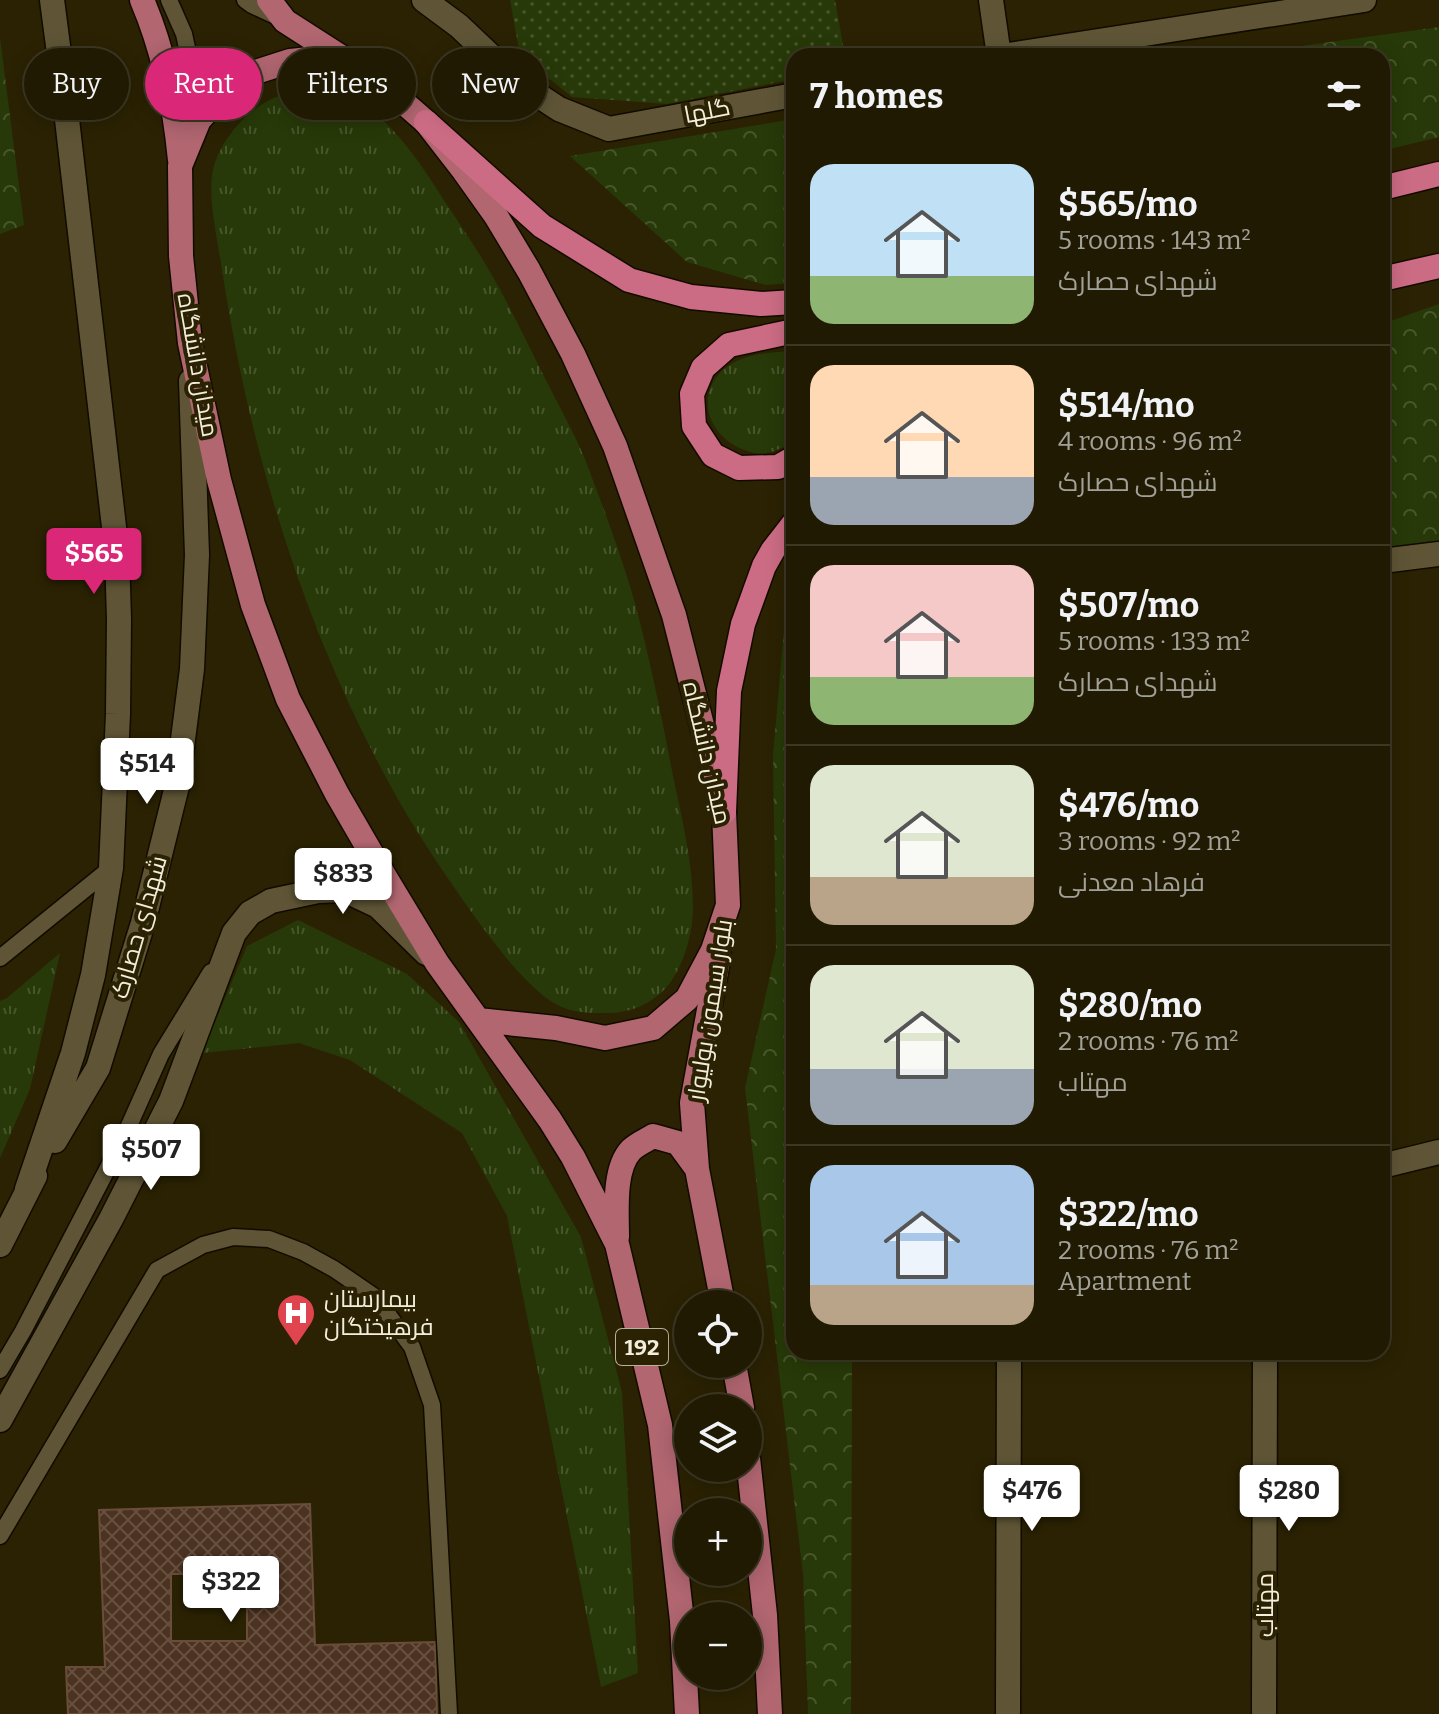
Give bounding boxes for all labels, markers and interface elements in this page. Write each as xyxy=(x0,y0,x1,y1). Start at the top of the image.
chip: Buy xyxy=(24,48,129,120)
chip: Rent xyxy=(145,48,262,120)
chip: Filters xyxy=(278,48,416,120)
chip: New xyxy=(432,48,547,120)
icon: filters xyxy=(1322,74,1366,118)
text: 7 homes xyxy=(810,76,943,117)
street label: گلها xyxy=(682,93,732,129)
text: $565/mo xyxy=(1058,184,1198,225)
icon: home xyxy=(874,196,970,292)
text: 5 rooms · 143 m² xyxy=(1058,225,1251,256)
text: شهدای حصارک xyxy=(1058,266,1218,297)
street label: میدان دانشگاه xyxy=(172,291,224,439)
text: $514/mo xyxy=(1058,385,1195,426)
icon: home xyxy=(874,397,970,493)
text: 4 rooms · 96 m² xyxy=(1058,426,1242,457)
text: شهدای حصارک xyxy=(1058,467,1218,498)
pin: $565 xyxy=(47,528,141,596)
text: $565 xyxy=(64,538,124,569)
text: $507/mo xyxy=(1058,585,1199,626)
icon: home xyxy=(874,597,970,693)
text: 5 rooms · 133 m² xyxy=(1058,626,1250,657)
text: شهدای حصارک xyxy=(1058,667,1218,698)
street label: میدان دانشگاه xyxy=(677,679,737,827)
pin: $514 xyxy=(100,738,194,806)
text: $514 xyxy=(119,748,175,779)
text: $476/mo xyxy=(1058,785,1199,826)
icon: home xyxy=(874,797,970,893)
text: 3 rooms · 92 m² xyxy=(1058,826,1241,857)
pin: $833 xyxy=(296,848,390,916)
street label: شهدای حصارک xyxy=(105,852,173,1002)
text: $833 xyxy=(313,858,373,889)
text: فرهاد معدنی xyxy=(1058,867,1205,898)
street label: بلوار سیمون بولیوار xyxy=(682,917,738,1105)
text: $280/mo xyxy=(1058,985,1202,1026)
icon: home xyxy=(874,997,970,1093)
text: 2 rooms · 76 m² xyxy=(1058,1026,1238,1057)
text: مهتاب xyxy=(1058,1067,1128,1098)
pin: $507 xyxy=(104,1124,198,1192)
text: $507 xyxy=(121,1134,181,1165)
text: $322/mo xyxy=(1058,1194,1199,1235)
icon: home xyxy=(874,1197,970,1293)
text: 2 rooms · 76 m² xyxy=(1058,1235,1238,1266)
text: Apartment xyxy=(1058,1266,1191,1297)
place label: بیمارستان فرهیختگان xyxy=(324,1285,434,1341)
map controls xyxy=(674,1290,762,1690)
button: locate xyxy=(674,1290,762,1378)
hospital icon: بیمارستان فرهیختگان xyxy=(275,1292,317,1347)
road number: 192 xyxy=(616,1329,668,1365)
button: layers xyxy=(674,1394,762,1482)
pin: $476 xyxy=(985,1465,1079,1533)
pin: $280 xyxy=(1242,1465,1336,1533)
text: $476 xyxy=(1002,1475,1062,1506)
text: $280 xyxy=(1258,1475,1320,1506)
button: + xyxy=(674,1498,762,1586)
pin: $322 xyxy=(184,1556,278,1624)
text: $322 xyxy=(201,1566,261,1597)
street label: مهتاب xyxy=(1251,1573,1279,1637)
button: − xyxy=(674,1602,762,1690)

